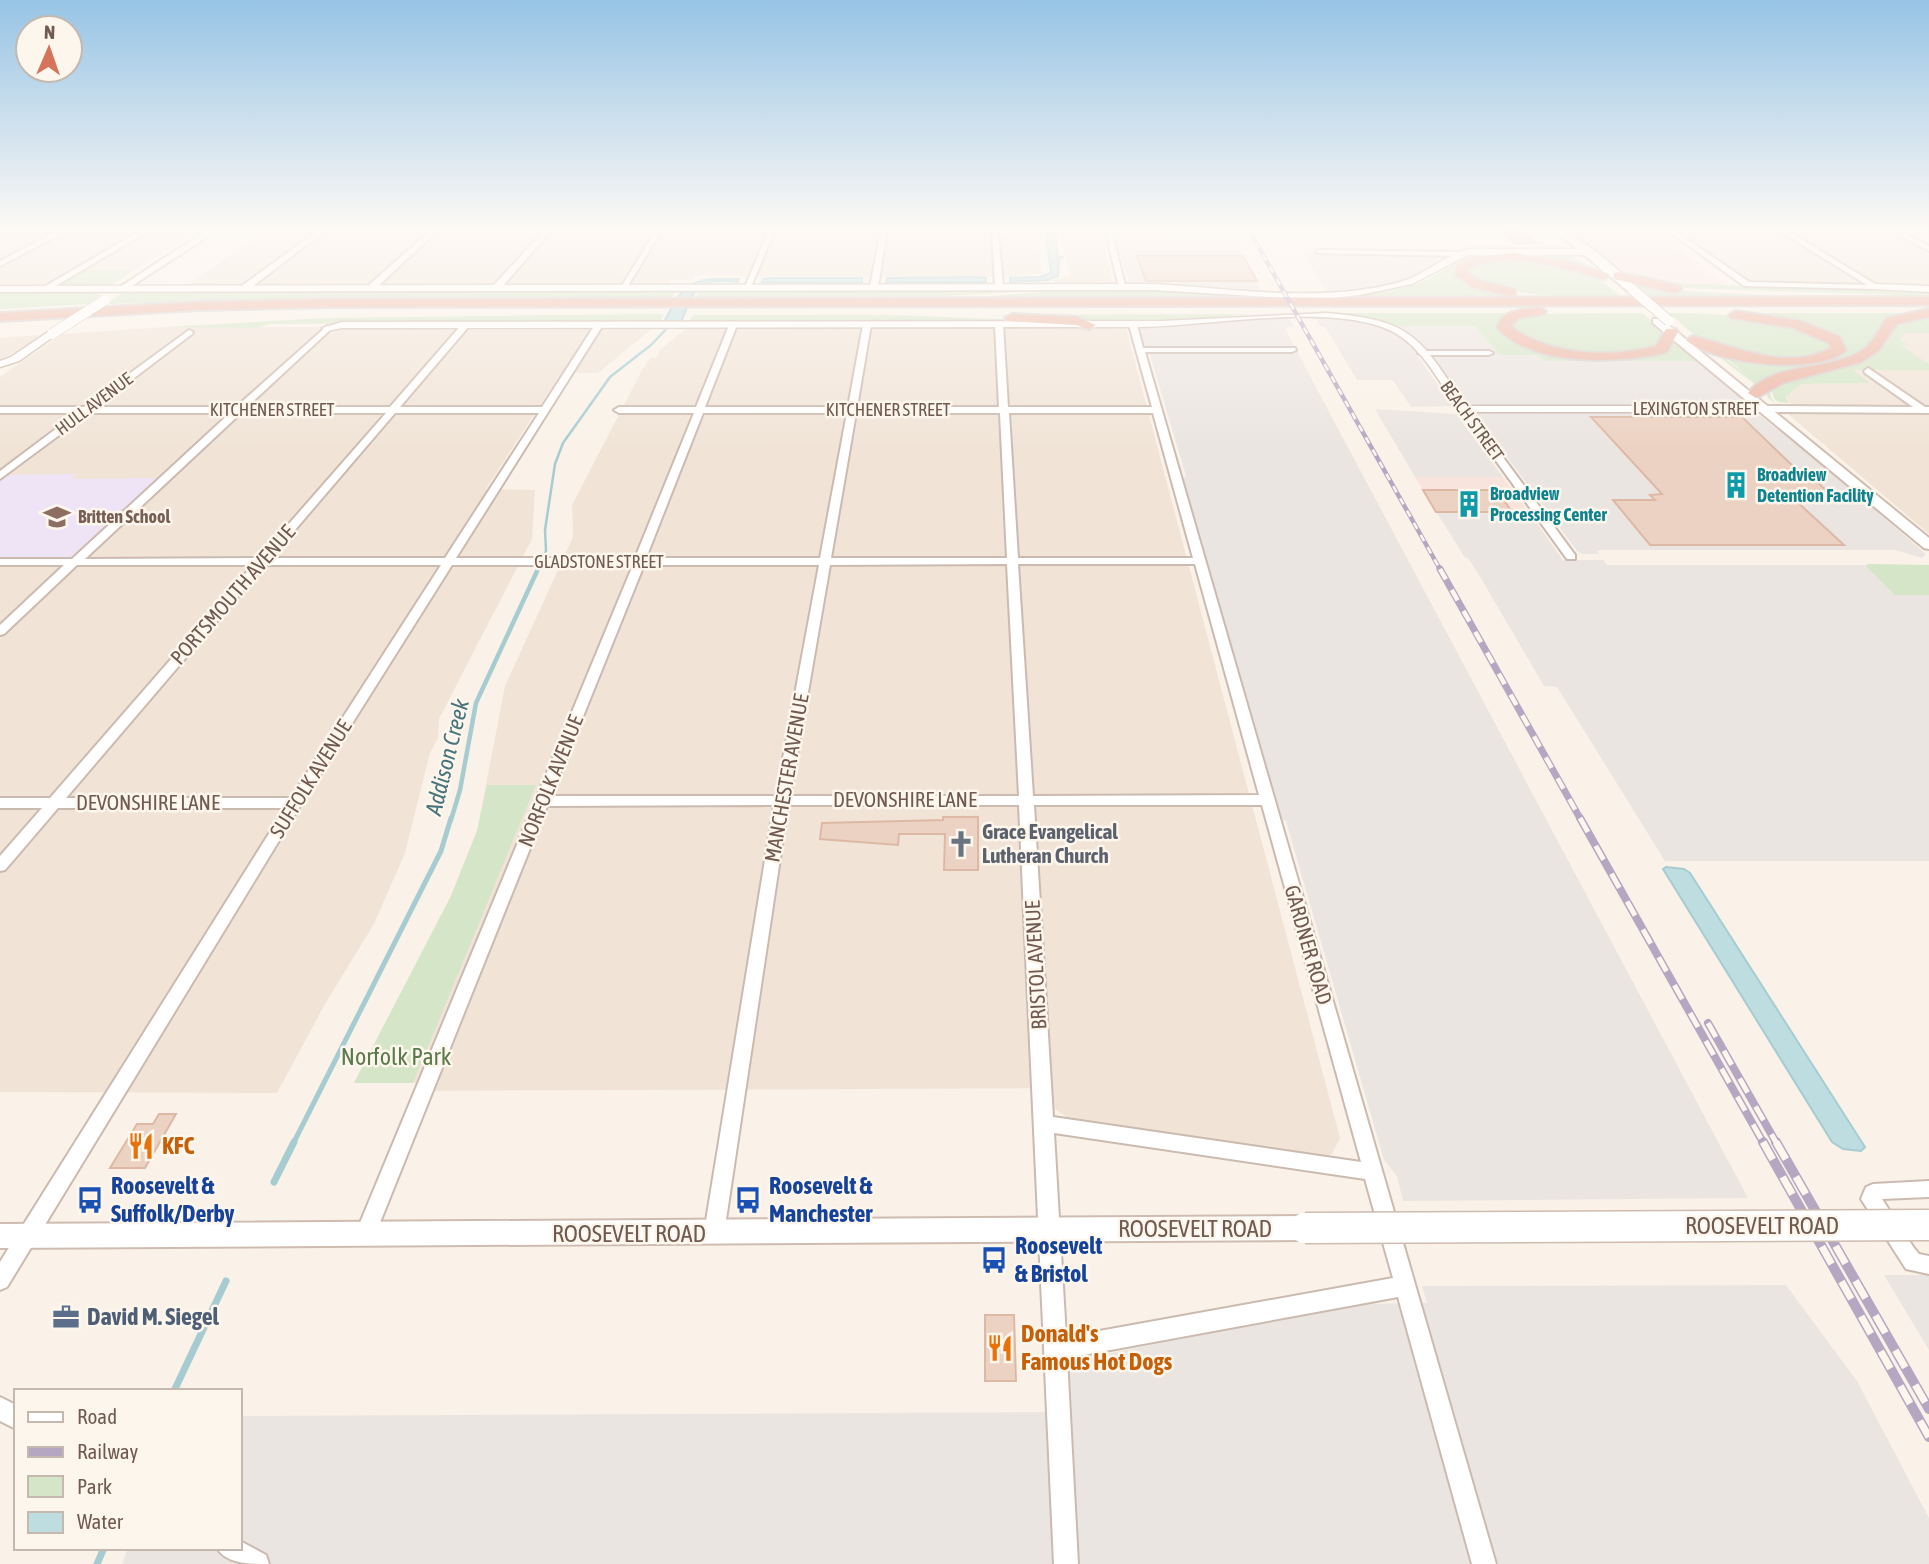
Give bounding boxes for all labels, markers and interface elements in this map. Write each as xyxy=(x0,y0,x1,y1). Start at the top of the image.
north arrow xyxy=(14,14,84,84)
text: N xyxy=(44,21,56,43)
street label: HULL AVENUE xyxy=(51,368,137,439)
street label: BEACH STREET xyxy=(1436,377,1509,465)
street label: LEXINGTON STREET xyxy=(1633,398,1759,419)
street label: KITCHENER STREET xyxy=(210,399,334,420)
street label: KITCHENER STREET xyxy=(826,399,950,420)
place label: Broadview Detention Facility xyxy=(1757,464,1874,506)
building icon: Broadview Detention Facility xyxy=(1721,470,1751,500)
place label: Broadview Processing Center xyxy=(1490,483,1607,525)
building icon: Broadview Processing Center xyxy=(1454,489,1484,519)
school or university icon: Britten School xyxy=(42,502,72,532)
place label: Britten School xyxy=(78,506,170,527)
street label: PORTSMOUTH AVENUE xyxy=(165,520,299,669)
street label: GLADSTONE STREET xyxy=(534,551,664,572)
street label: MANCHESTER AVENUE xyxy=(759,692,813,864)
water label: Addison Creek xyxy=(420,695,474,819)
street label: NORFOLK AVENUE xyxy=(513,711,587,850)
street label: SUFFOLK AVENUE xyxy=(264,715,356,842)
street label: DEVONSHIRE LANE xyxy=(833,787,977,811)
street label: DEVONSHIRE LANE xyxy=(76,790,220,814)
place label: Grace Evangelical Lutheran Church xyxy=(982,819,1118,867)
church icon: Grace Evangelical Lutheran Church xyxy=(946,829,976,859)
street label: GARDNER ROAD xyxy=(1280,882,1337,1007)
street label: BRISTOL AVENUE xyxy=(1020,900,1050,1030)
park label: Norfolk Park xyxy=(341,1043,452,1070)
restaurant icon: KFC xyxy=(126,1131,156,1161)
place label: KFC xyxy=(162,1132,194,1159)
place label: Roosevelt & Suffolk/Derby xyxy=(111,1172,235,1227)
place label: Roosevelt & Manchester xyxy=(769,1172,873,1227)
bus stop icon: Roosevelt & Suffolk/Derby xyxy=(75,1185,105,1215)
bus stop icon: Roosevelt & Manchester xyxy=(733,1185,763,1215)
street label: ROOSEVELT ROAD xyxy=(1685,1212,1839,1239)
street label: ROOSEVELT ROAD xyxy=(1118,1215,1272,1242)
street label: ROOSEVELT ROAD xyxy=(552,1220,706,1247)
place label: Roosevelt & Bristol xyxy=(1015,1232,1103,1287)
bus stop icon: Roosevelt & Bristol xyxy=(979,1245,1009,1275)
office icon: David M. Siegel xyxy=(51,1302,81,1332)
place label: David M. Siegel xyxy=(87,1303,220,1330)
place label: Donald's Famous Hot Dogs xyxy=(1021,1320,1173,1375)
restaurant icon: Donald's Famous Hot Dogs xyxy=(985,1333,1015,1363)
legend xyxy=(14,1389,242,1550)
text: Road xyxy=(77,1404,117,1428)
text: Railway xyxy=(77,1439,139,1463)
text: Park xyxy=(77,1474,112,1498)
text: Water xyxy=(77,1509,124,1533)

